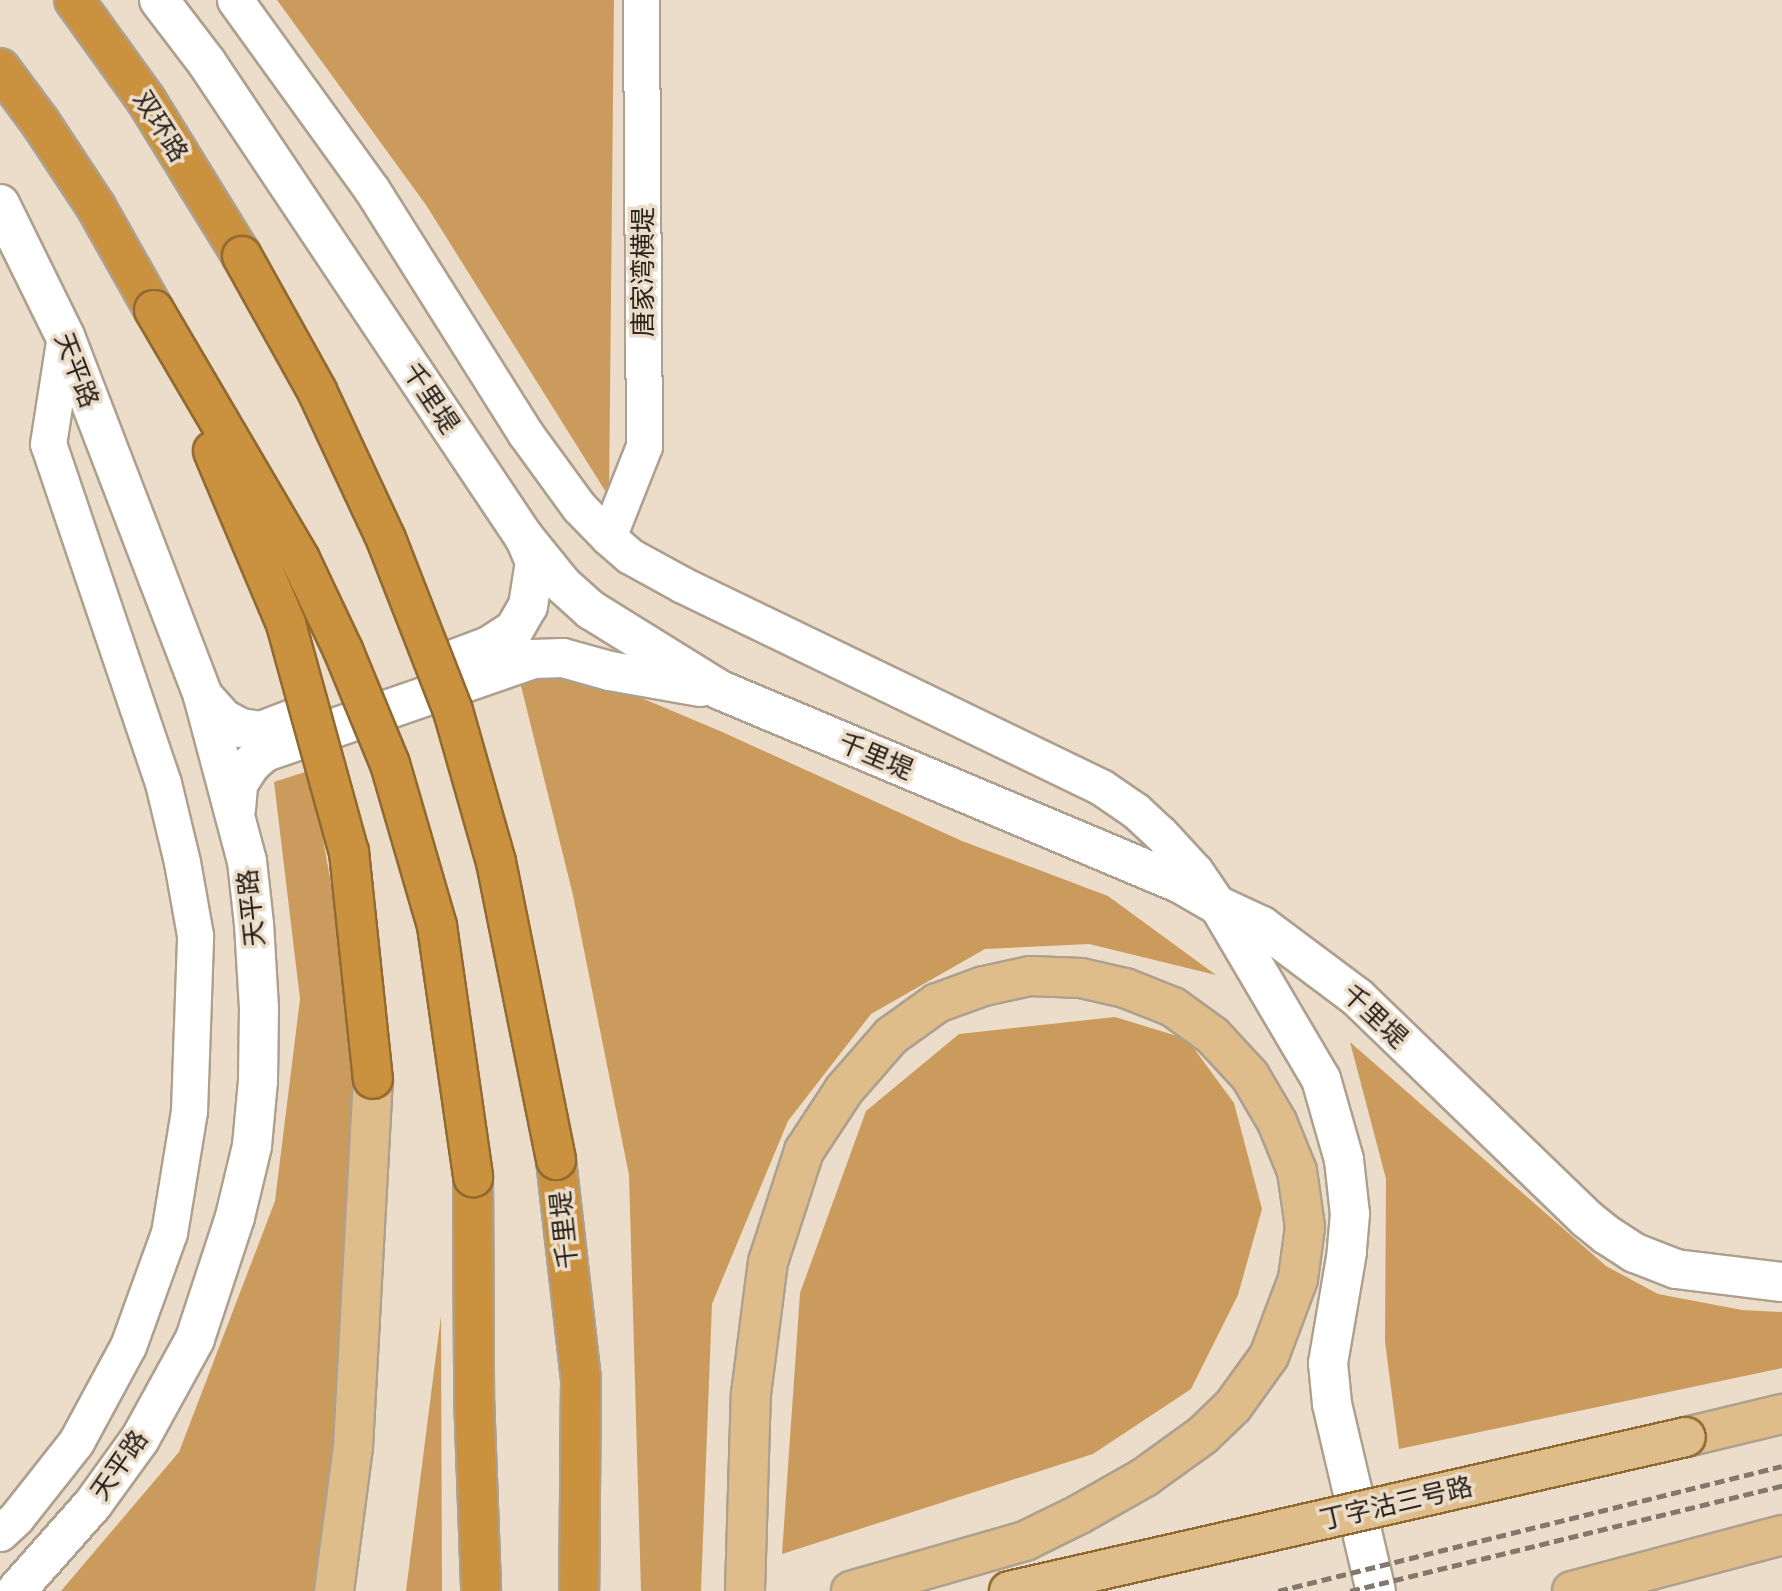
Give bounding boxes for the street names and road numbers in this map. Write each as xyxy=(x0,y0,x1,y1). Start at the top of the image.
street label: 双环路 xyxy=(127,85,195,167)
street label: 唐家湾横堤 xyxy=(627,207,659,337)
street label: 天平路 xyxy=(48,328,106,412)
street label: 千里堤 xyxy=(396,357,466,439)
street label: 千里堤 xyxy=(834,726,918,786)
street label: 天平路 xyxy=(231,868,271,948)
street label: 千里堤 xyxy=(1336,978,1414,1054)
street label: 千里堤 xyxy=(544,1190,584,1270)
street label: 天平路 xyxy=(84,1424,154,1506)
street label: 丁字沽三号路 xyxy=(1316,1470,1476,1536)

